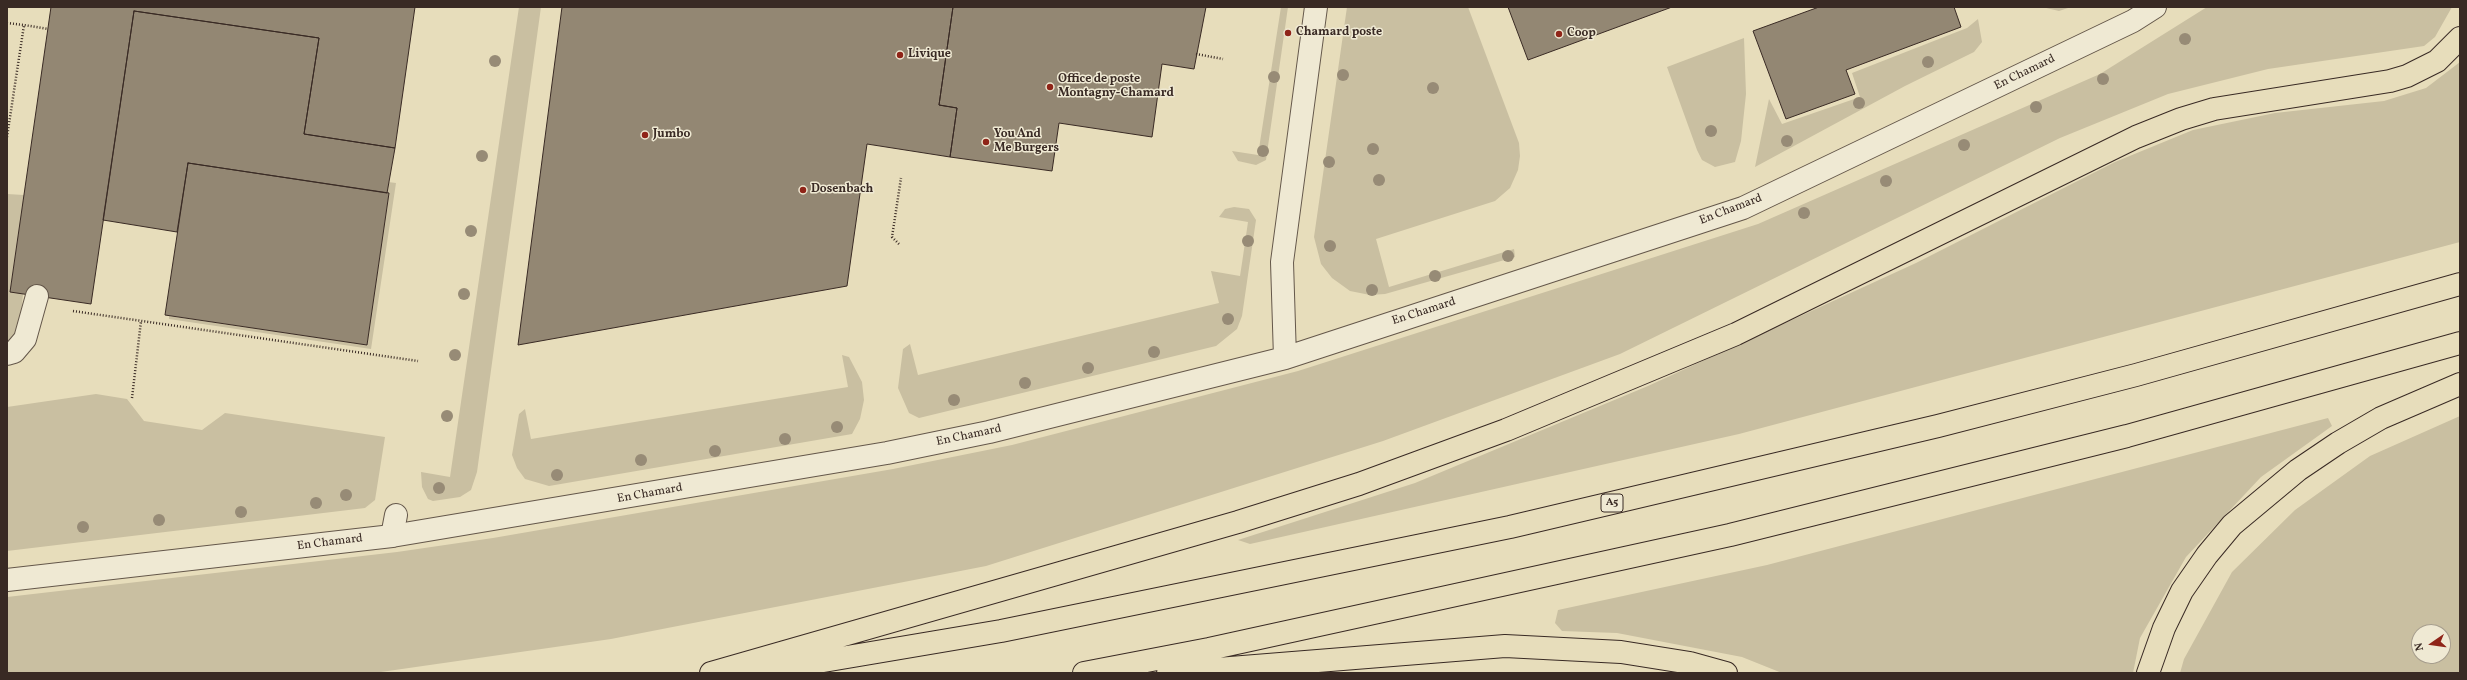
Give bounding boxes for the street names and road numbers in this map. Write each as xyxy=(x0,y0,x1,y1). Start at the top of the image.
street label: En Chamard xyxy=(1992,52,2058,94)
street label: En Chamard xyxy=(1698,191,1764,229)
street label: En Chamard xyxy=(1390,295,1458,329)
street label: En Chamard xyxy=(935,422,1003,450)
street label: En Chamard xyxy=(616,481,684,507)
road number: A5 xyxy=(1601,494,1623,512)
street label: En Chamard xyxy=(296,532,364,554)

